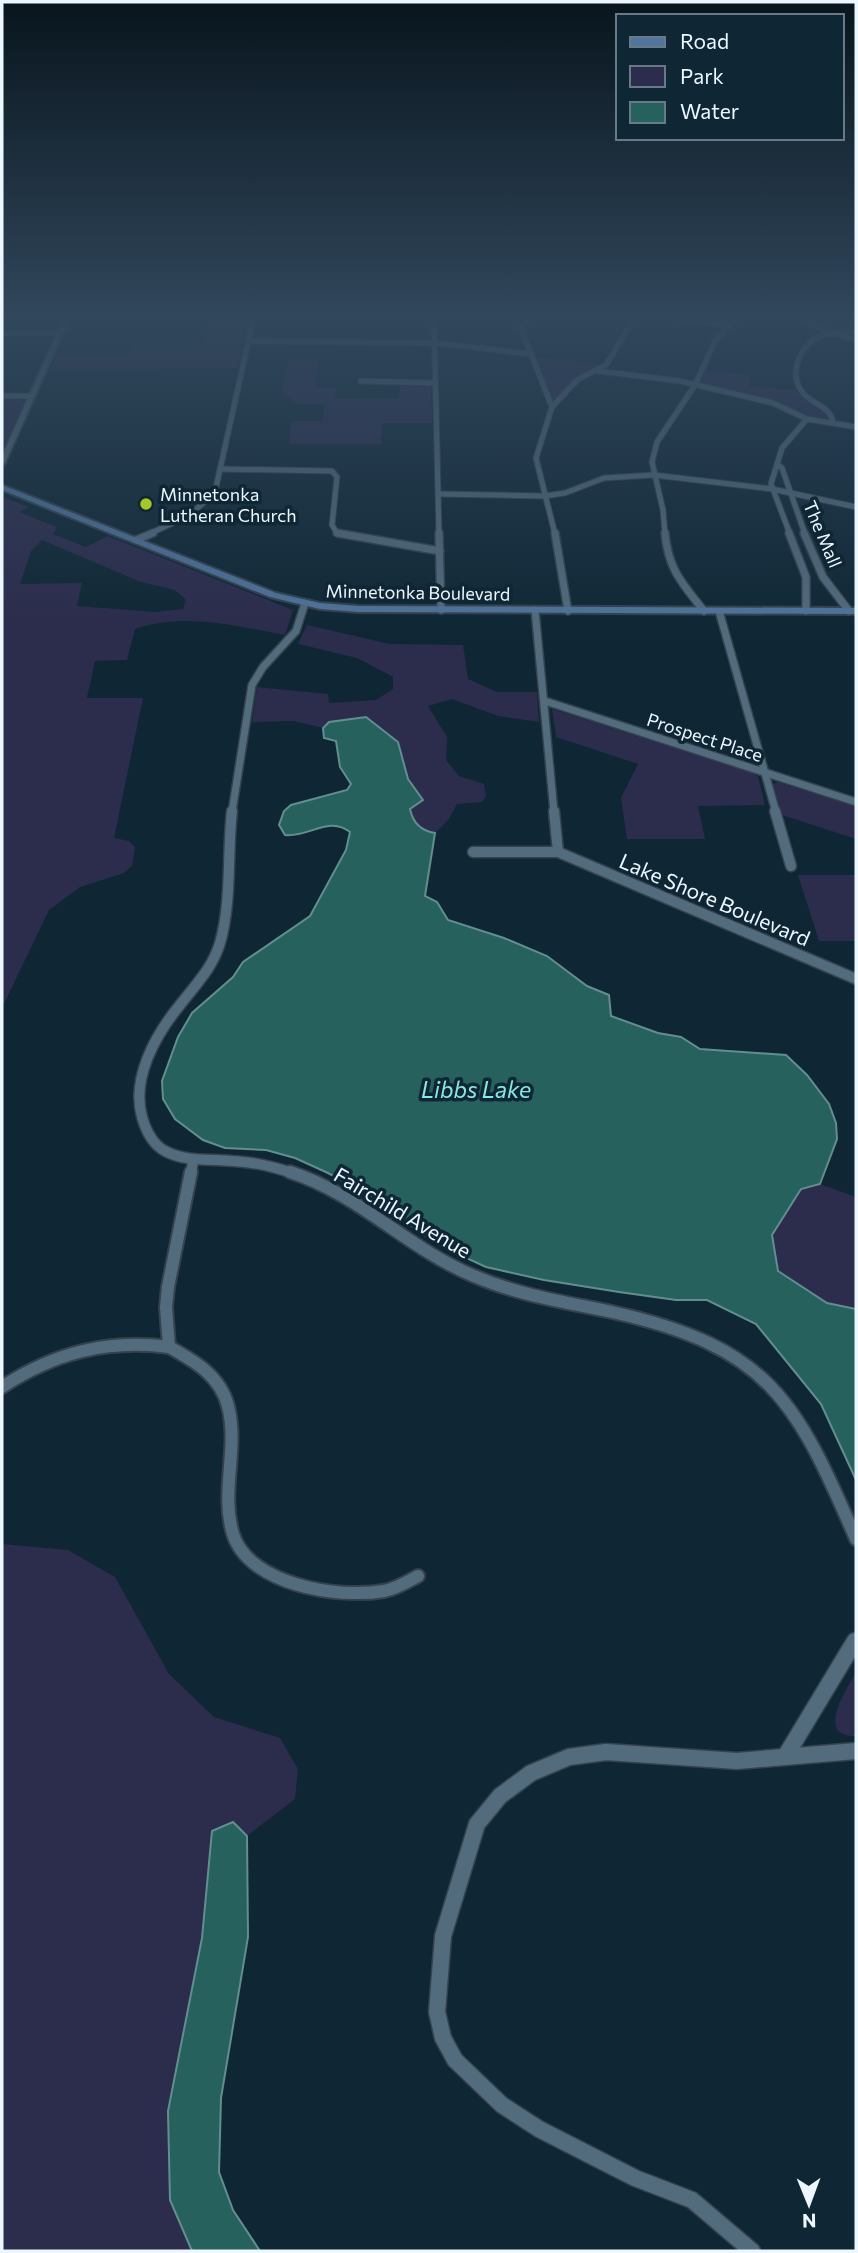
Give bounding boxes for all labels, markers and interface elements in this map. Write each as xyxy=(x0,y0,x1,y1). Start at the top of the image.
legend xyxy=(616,14,844,140)
text: Road xyxy=(680,28,729,53)
text: Park xyxy=(680,63,724,88)
text: Water xyxy=(680,98,739,123)
place label: Minnetonka Lutheran Church xyxy=(160,483,297,526)
marker: Minnetonka Lutheran Church xyxy=(138,496,154,512)
street label: The Mall xyxy=(799,497,847,571)
street label: Minnetonka Boulevard xyxy=(325,579,511,605)
street label: Prospect Place xyxy=(644,708,766,766)
street label: Lake Shore Boulevard xyxy=(616,847,814,951)
water label: Libbs Lake xyxy=(421,1075,531,1103)
street label: Fairchild Avenue xyxy=(330,1161,476,1263)
north arrow xyxy=(774,2169,844,2239)
text: N xyxy=(802,2210,817,2233)

